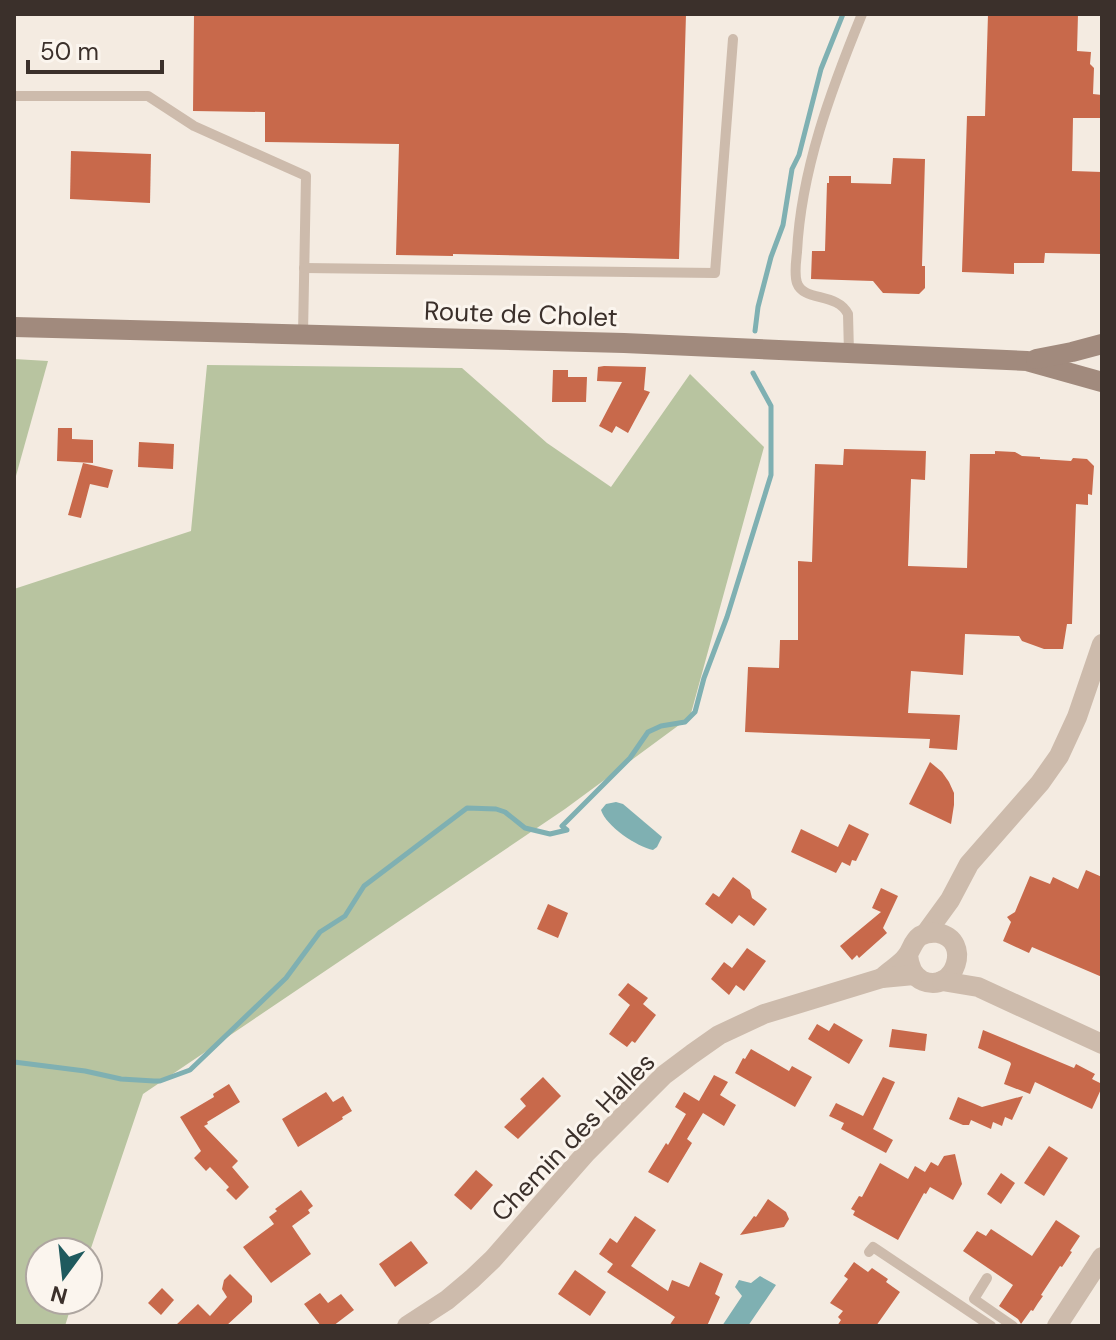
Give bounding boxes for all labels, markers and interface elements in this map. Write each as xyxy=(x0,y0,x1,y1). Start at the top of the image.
scale bar xyxy=(28,24,162,74)
text: 50 m xyxy=(40,36,99,67)
street label: Route de Cholet xyxy=(424,294,618,334)
street label: Chemin des Halles xyxy=(484,1045,662,1229)
north arrow xyxy=(24,1236,104,1316)
text: N xyxy=(47,1279,70,1311)

